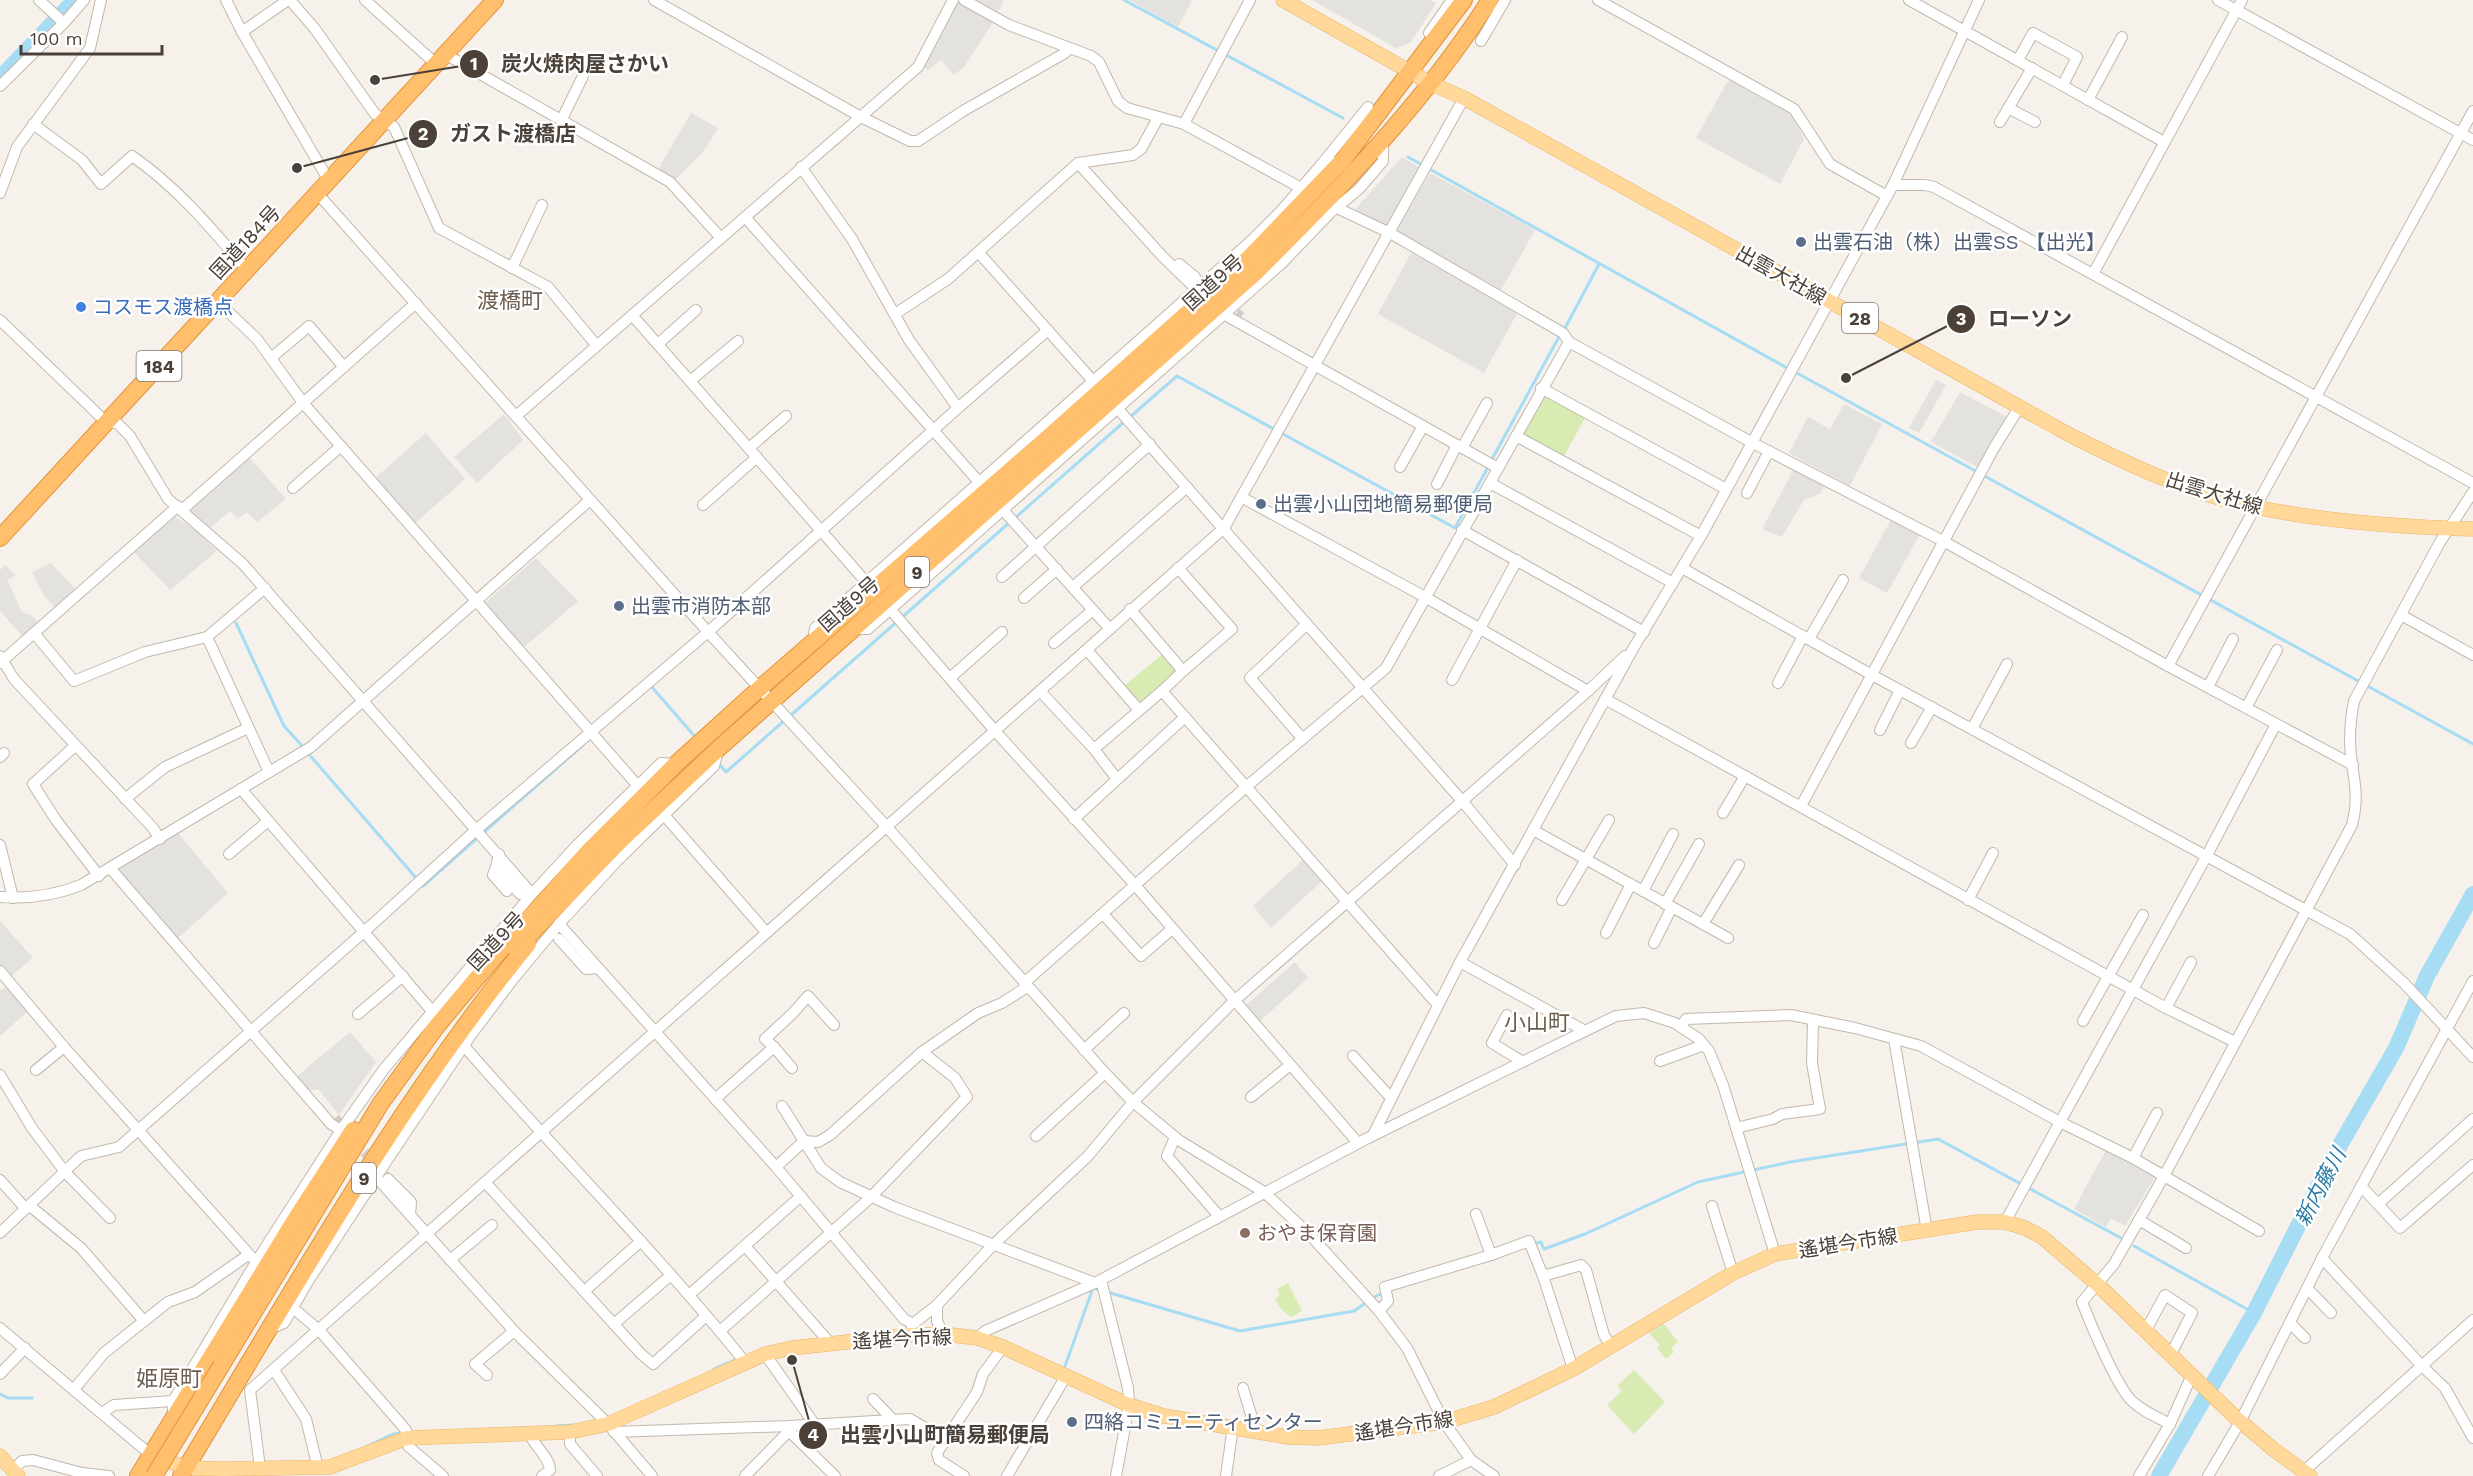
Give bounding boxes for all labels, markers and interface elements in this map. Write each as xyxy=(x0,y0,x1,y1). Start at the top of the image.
scale bar xyxy=(21,18,162,56)
text: 100 m xyxy=(30,28,83,49)
callout: 炭火焼肉屋さかい xyxy=(459,44,681,83)
text: 炭火焼肉屋さかい xyxy=(501,51,669,76)
text: 1 xyxy=(470,53,478,74)
callout: ガスト渡橋店 xyxy=(408,115,588,154)
text: ガスト渡橋店 xyxy=(450,121,576,146)
text: 2 xyxy=(418,123,428,144)
street label: 国道184号 xyxy=(205,200,285,284)
place label: 出雲石油（株）出雲SS 【出光】 xyxy=(1813,230,2105,254)
marker: 出雲石油（株）出雲SS 【出光】 xyxy=(1794,235,1808,249)
street label: 出雲大社線 xyxy=(1731,240,1831,310)
street label: 国道9号 xyxy=(1178,249,1248,315)
district label: 渡橋町 xyxy=(477,288,543,313)
place label: コスモス渡橋点 xyxy=(93,295,233,319)
callout: ローソン xyxy=(1946,299,2084,338)
marker: コスモス渡橋点 xyxy=(74,300,88,314)
road number: 28 xyxy=(1842,303,1878,333)
text: ローソン xyxy=(1988,306,2072,331)
text: 3 xyxy=(1956,308,1966,329)
road number: 184 xyxy=(136,351,182,381)
street label: 出雲大社線 xyxy=(2163,467,2265,519)
place label: 出雲小山団地簡易郵便局 xyxy=(1273,492,1493,516)
marker: 出雲小山団地簡易郵便局 xyxy=(1254,497,1268,511)
road number: 9 xyxy=(905,557,929,587)
street label: 国道9号 xyxy=(814,571,884,637)
place label: 出雲市消防本部 xyxy=(631,594,771,618)
marker: 出雲市消防本部 xyxy=(612,599,626,613)
street label: 国道9号 xyxy=(463,906,529,976)
district label: 小山町 xyxy=(1504,1010,1570,1035)
water label: 新内藤川 xyxy=(2289,1142,2352,1230)
road number: 9 xyxy=(352,1163,376,1193)
place label: おやま保育園 xyxy=(1257,1221,1377,1245)
street label: 遙堪今市線 xyxy=(1797,1223,1899,1263)
marker: おやま保育園 xyxy=(1238,1226,1252,1240)
street label: 遙堪今市線 xyxy=(851,1324,953,1354)
district label: 姫原町 xyxy=(136,1366,202,1391)
street label: 遙堪今市線 xyxy=(1353,1406,1455,1446)
place label: 四絡コミュニティセンター xyxy=(1084,1410,1323,1434)
callout: 出雲小山町簡易郵便局 xyxy=(798,1415,1062,1454)
marker: 四絡コミュニティセンター xyxy=(1065,1415,1079,1429)
text: 出雲小山町簡易郵便局 xyxy=(840,1422,1050,1447)
text: 4 xyxy=(807,1424,819,1445)

